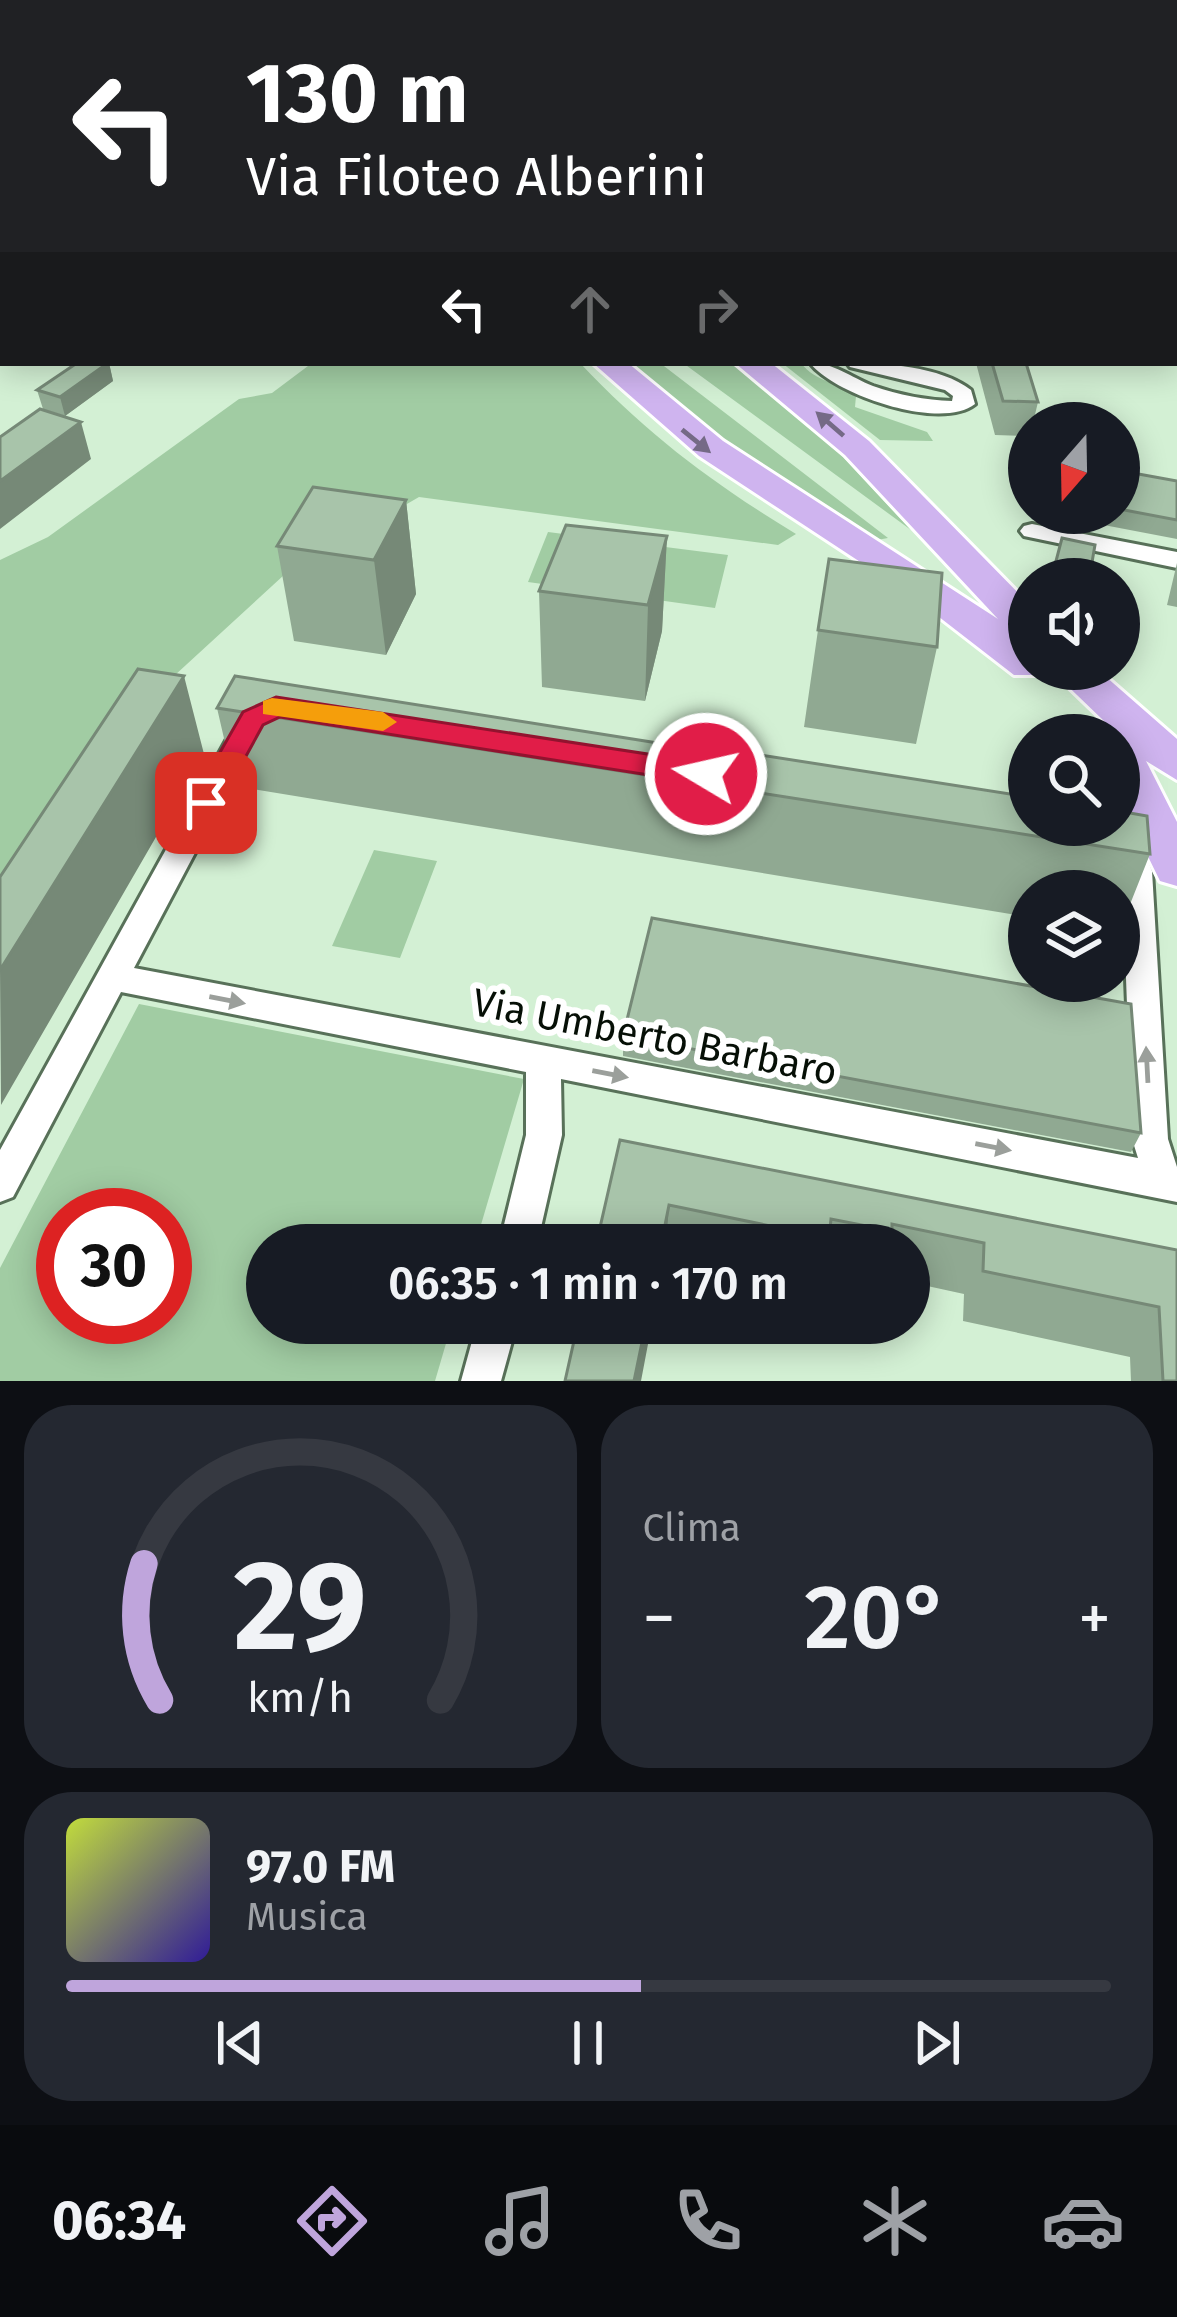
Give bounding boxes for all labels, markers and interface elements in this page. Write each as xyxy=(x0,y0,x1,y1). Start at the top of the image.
text: 130 m xyxy=(246,43,469,144)
icon: left xyxy=(48,48,204,204)
text: Via Filoteo Alberini xyxy=(246,145,707,209)
icon: left xyxy=(431,276,497,342)
icon: ahead xyxy=(557,276,623,342)
icon: right xyxy=(683,276,749,342)
north arrow xyxy=(1008,402,1140,534)
map controls xyxy=(1008,402,1140,1002)
one-way arrow xyxy=(815,412,845,438)
one-way arrow xyxy=(681,428,712,453)
button: sound xyxy=(1008,558,1140,690)
position arrow xyxy=(643,711,769,837)
button: search xyxy=(1008,714,1140,846)
pin xyxy=(155,752,257,854)
icon: arrive xyxy=(173,770,239,836)
button: layers xyxy=(1008,870,1140,1002)
street label: Via Umberto Barbaro xyxy=(469,979,841,1095)
one-way arrow xyxy=(209,991,246,1010)
one-way arrow xyxy=(1137,1045,1156,1083)
one-way arrow xyxy=(591,1065,629,1084)
one-way arrow xyxy=(975,1138,1012,1157)
speed limit sign: 30 xyxy=(36,1188,192,1344)
text: 06:35 · 1 min · 170 m xyxy=(388,1257,788,1311)
text: Clima xyxy=(643,1505,741,1551)
text: 29 xyxy=(234,1532,367,1682)
text: 20° xyxy=(804,1564,949,1672)
text: − xyxy=(643,1579,676,1658)
text: + xyxy=(1078,1579,1111,1658)
text: km/h xyxy=(247,1671,353,1722)
text: 97.0 FM xyxy=(246,1840,395,1894)
text: Musica xyxy=(246,1894,368,1940)
icon: previous xyxy=(207,2010,273,2076)
icon: pause xyxy=(555,2010,621,2076)
icon: next xyxy=(904,2010,970,2076)
icon: directions xyxy=(290,2179,374,2263)
icon: music xyxy=(478,2179,562,2263)
icon: phone xyxy=(666,2179,750,2263)
icon: climate xyxy=(853,2179,937,2263)
icon: car xyxy=(1041,2179,1125,2263)
text: 06:34 xyxy=(52,2189,186,2253)

